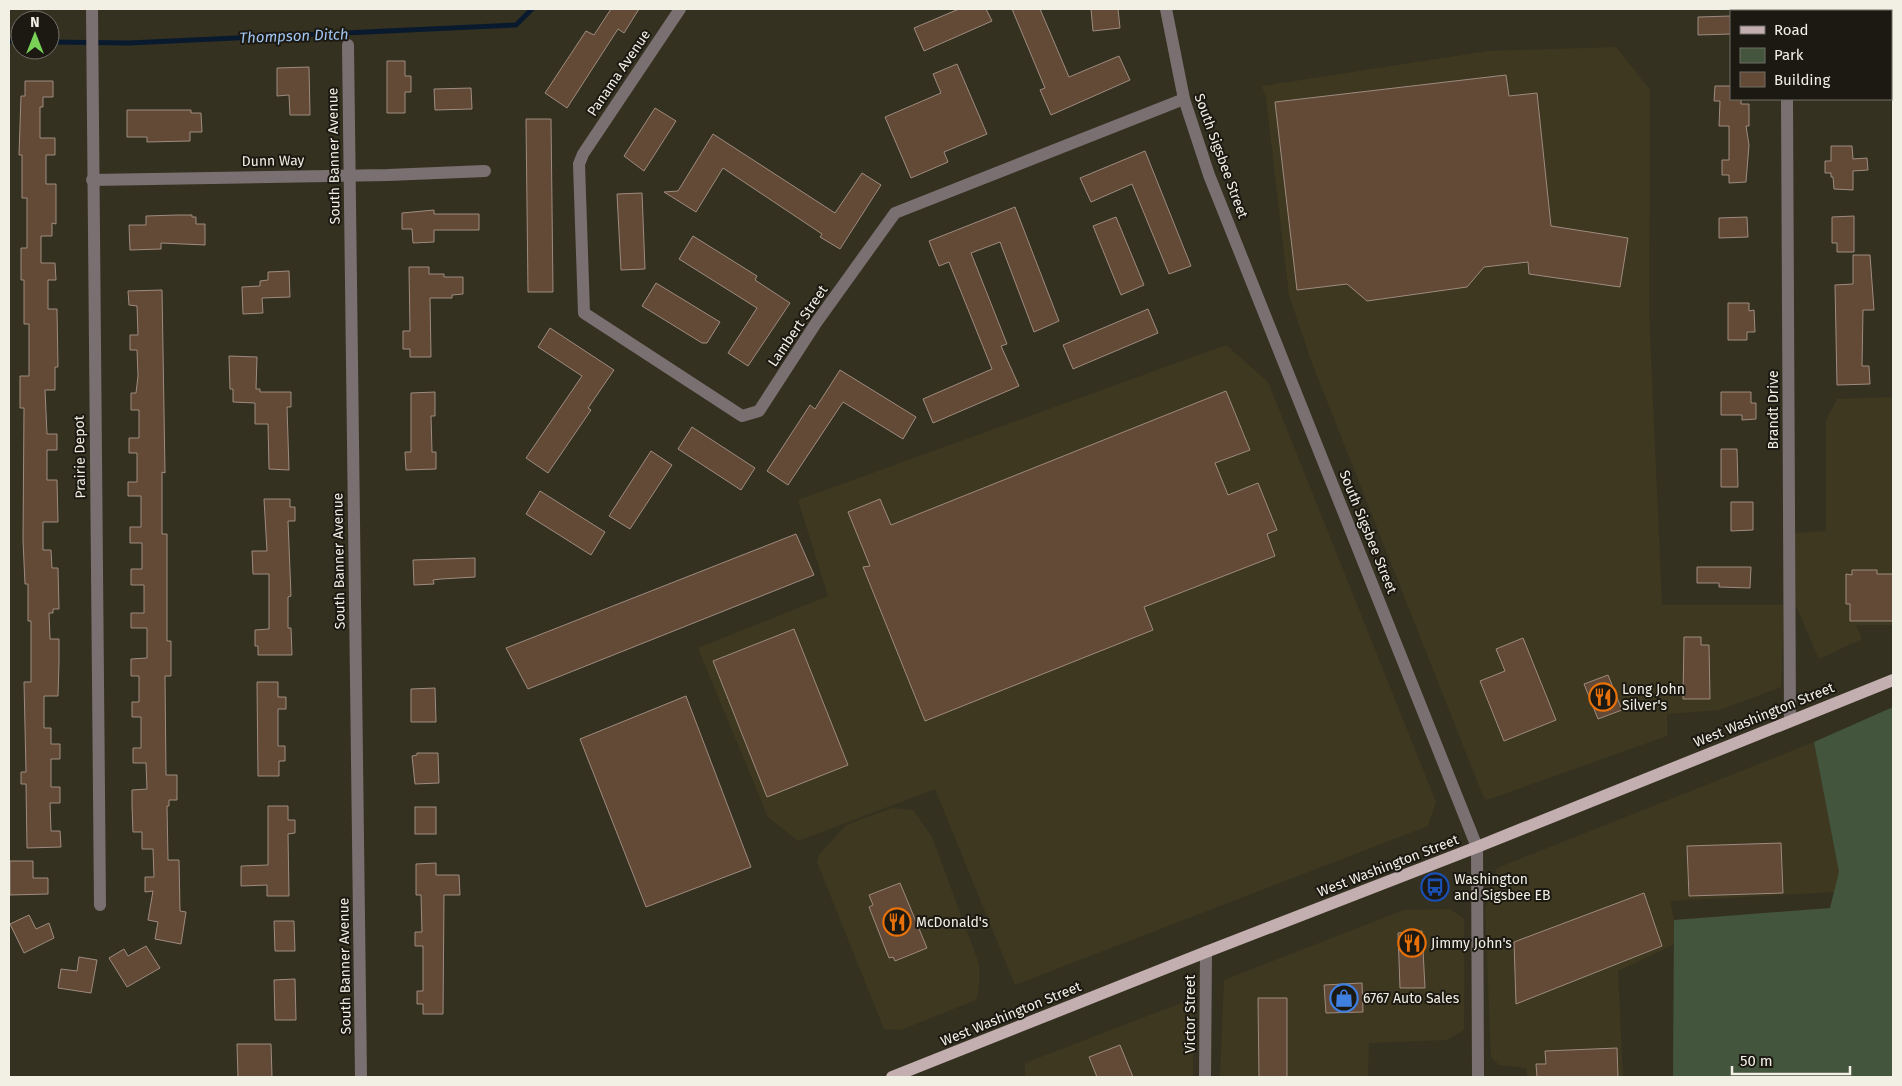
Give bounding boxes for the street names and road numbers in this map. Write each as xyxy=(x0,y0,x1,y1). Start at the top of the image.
street label: Panama Avenue xyxy=(584,27,654,119)
street label: South Banner Avenue xyxy=(324,88,344,224)
street label: South Sigsbee Street xyxy=(1191,91,1252,222)
street label: Dunn Way xyxy=(241,152,305,170)
street label: Lambert Street xyxy=(765,281,832,370)
street label: Brandt Drive xyxy=(1765,370,1782,450)
street label: Prairie Depot xyxy=(71,414,89,499)
street label: South Sigsbee Street xyxy=(1335,468,1401,597)
street label: South Banner Avenue xyxy=(329,493,349,629)
street label: West Washington Street xyxy=(1691,679,1838,751)
street label: West Washington Street xyxy=(1315,831,1462,901)
street label: South Banner Avenue xyxy=(335,898,355,1034)
street label: Victor Street xyxy=(1182,974,1199,1053)
street label: West Washington Street xyxy=(938,978,1085,1050)

